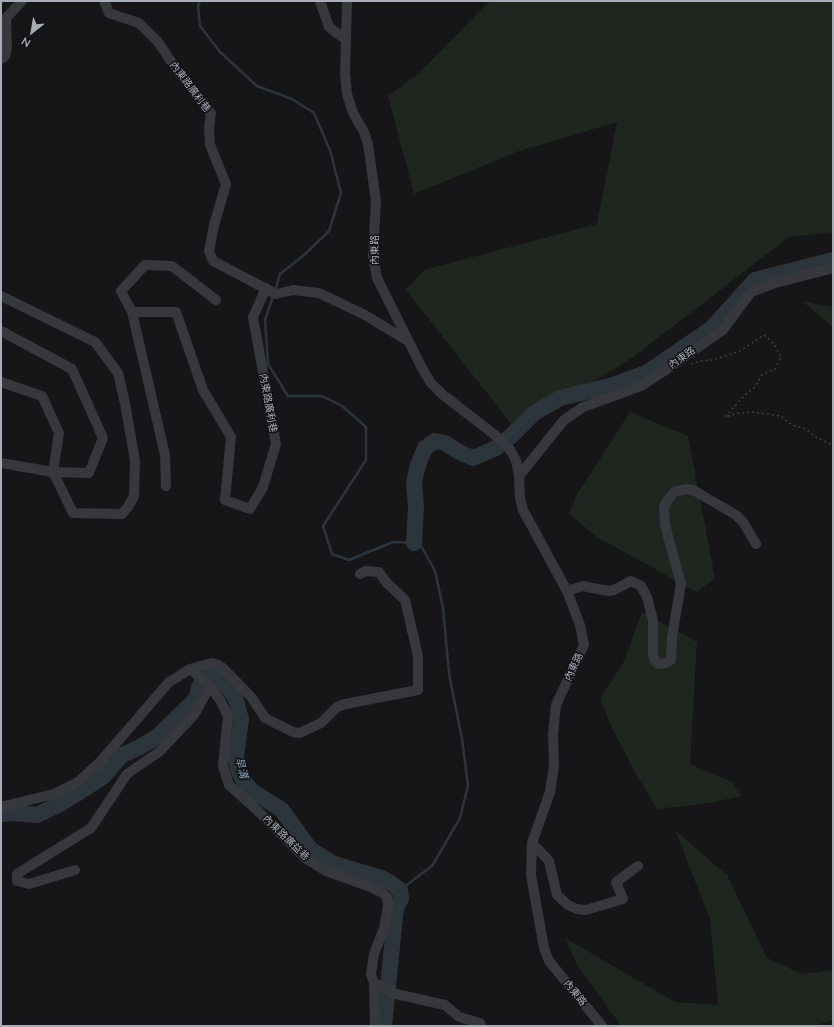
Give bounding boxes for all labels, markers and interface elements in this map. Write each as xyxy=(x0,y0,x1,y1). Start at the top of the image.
north arrow xyxy=(12,12,52,52)
text: N xyxy=(19,34,33,50)
street label: 內東路廣利巷 xyxy=(167,59,213,115)
street label: 內東路 xyxy=(369,235,381,265)
street label: 內東路 xyxy=(666,344,698,372)
street label: 內東路廣利巷 xyxy=(257,372,279,434)
street label: 內東路 xyxy=(562,651,586,683)
water label: 旱溝 xyxy=(232,756,250,780)
street label: 內東路廣益巷 xyxy=(260,813,312,863)
street label: 內東路 xyxy=(561,978,589,1008)

